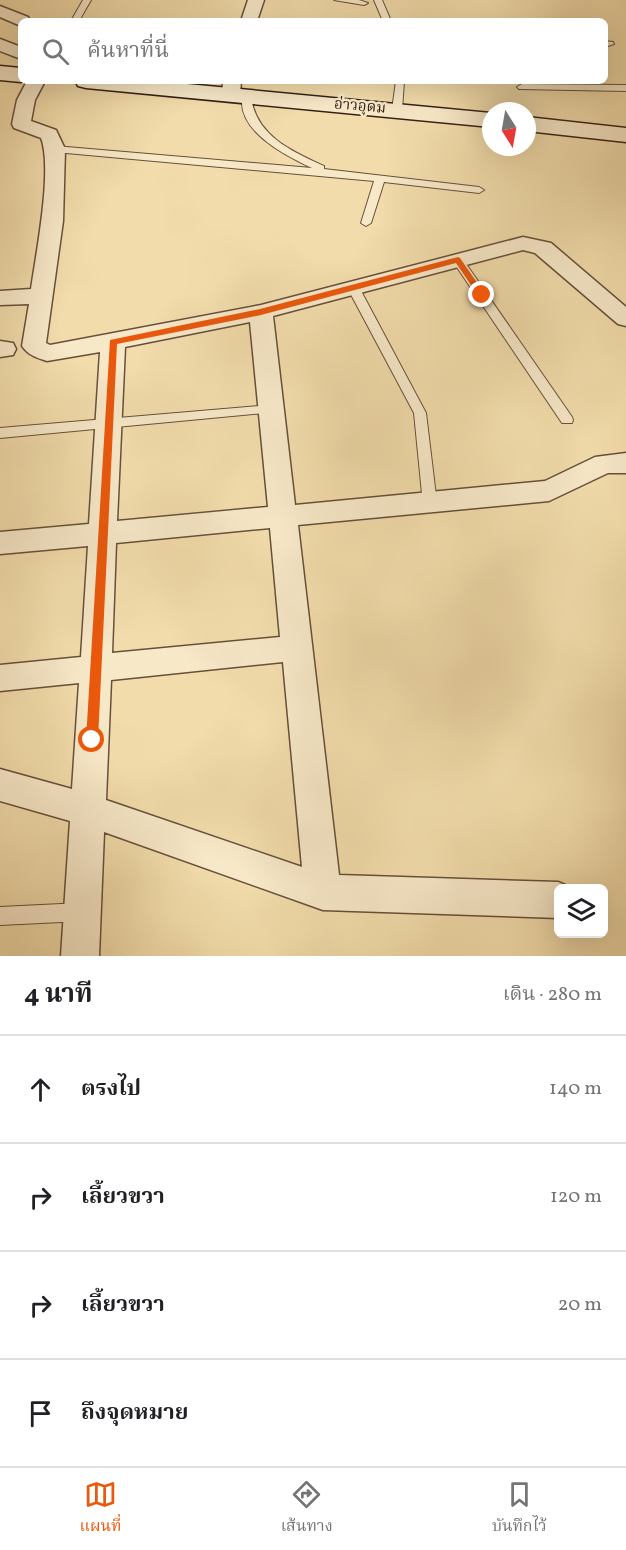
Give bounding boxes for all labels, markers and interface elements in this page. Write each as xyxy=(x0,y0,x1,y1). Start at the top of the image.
search box xyxy=(18,18,608,84)
icon: search xyxy=(39,35,72,68)
text: ค้นหาที่นี่ xyxy=(87,36,169,67)
street label: อ่าวอุดม xyxy=(333,94,387,120)
north arrow xyxy=(482,102,536,156)
route end xyxy=(468,281,494,307)
route start xyxy=(78,726,104,752)
map controls xyxy=(554,884,608,938)
button: layers xyxy=(554,884,608,938)
text: 4 นาที xyxy=(24,977,92,1013)
text: เดิน · 280 m xyxy=(503,981,602,1009)
icon: ahead xyxy=(24,1073,57,1106)
text: ตรงไป xyxy=(81,1074,141,1105)
text: 140 m xyxy=(549,1075,602,1103)
icon: right xyxy=(24,1181,57,1214)
text: เลี้ยวขวา xyxy=(81,1182,165,1213)
text: 120 m xyxy=(550,1183,602,1211)
icon: right xyxy=(24,1289,57,1322)
text: เลี้ยวขวา xyxy=(81,1290,165,1321)
text: 20 m xyxy=(558,1291,602,1319)
icon: arrive xyxy=(24,1397,57,1430)
text: ถึงจุดหมาย xyxy=(81,1398,188,1429)
tab: แผนที่ xyxy=(80,1478,121,1540)
tab: เส้นทาง xyxy=(281,1478,333,1540)
tab: บันทึกไว้ xyxy=(492,1478,546,1540)

